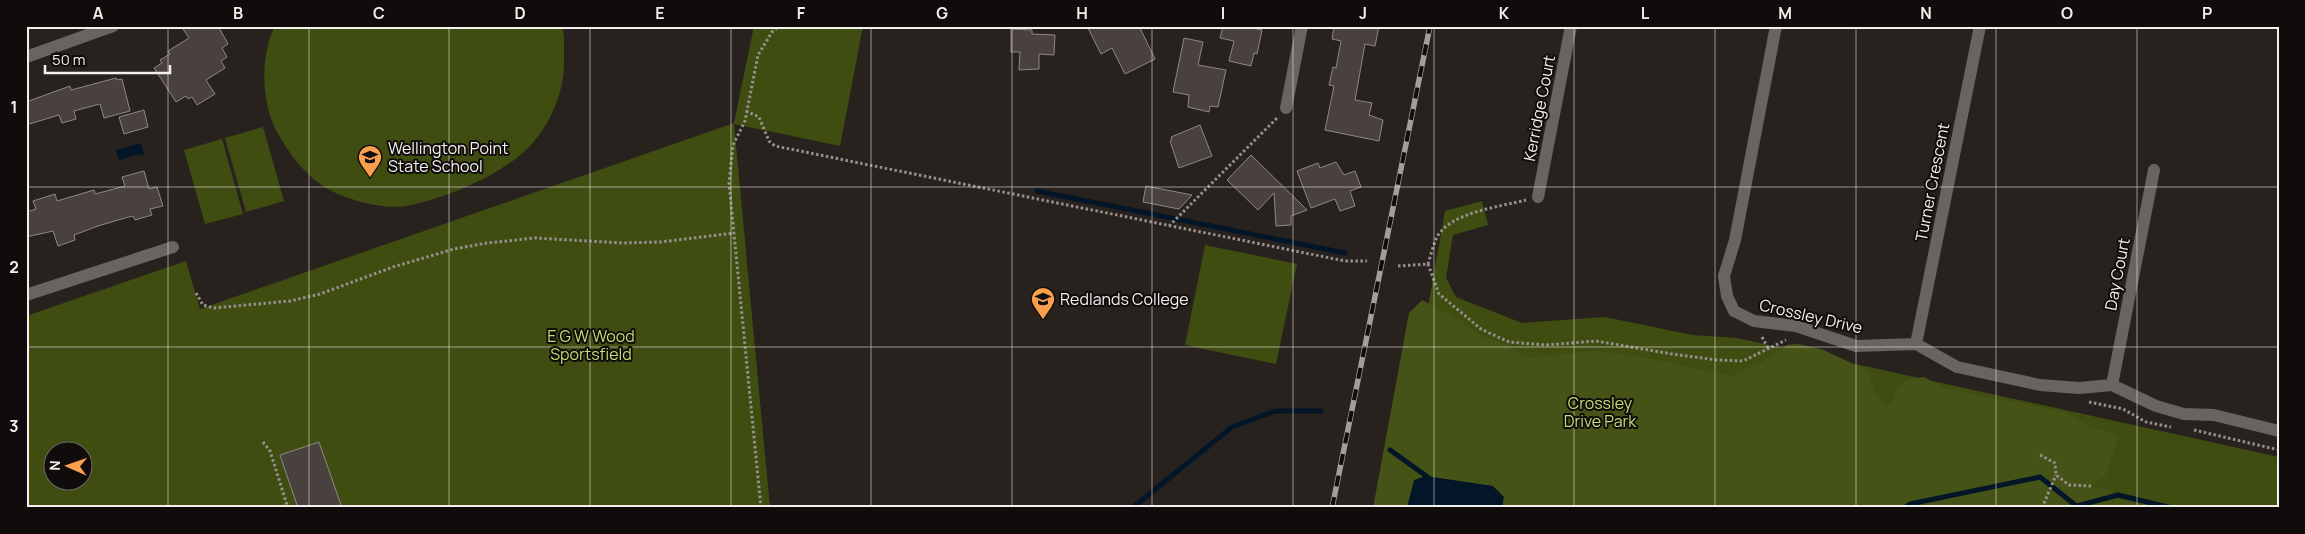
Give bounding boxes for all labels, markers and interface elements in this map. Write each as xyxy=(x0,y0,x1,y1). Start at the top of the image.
text: A xyxy=(93,2,104,24)
text: B xyxy=(233,2,243,24)
text: C xyxy=(373,2,385,24)
text: D xyxy=(514,2,526,24)
text: E xyxy=(655,2,665,24)
text: F xyxy=(797,2,806,24)
text: G xyxy=(936,2,948,24)
text: H xyxy=(1076,2,1088,24)
text: I xyxy=(1221,2,1225,24)
text: J xyxy=(1359,2,1367,24)
text: K xyxy=(1499,2,1510,24)
text: L xyxy=(1641,2,1650,24)
text: M xyxy=(1778,2,1792,24)
text: N xyxy=(1920,2,1932,24)
text: O xyxy=(2061,2,2073,24)
text: P xyxy=(2202,2,2212,24)
scale bar xyxy=(45,42,170,74)
text: 50 m xyxy=(52,49,86,70)
street label: Kerridge Court xyxy=(1518,53,1560,163)
text: 1 xyxy=(10,96,18,118)
street label: Turner Crescent xyxy=(1910,121,1954,243)
place label: Wellington Point State School xyxy=(388,137,509,177)
school or university icon: Wellington Point State School xyxy=(357,144,383,178)
street label: Day Court xyxy=(2099,236,2135,312)
text: 2 xyxy=(9,256,19,278)
school or university icon: Redlands College xyxy=(1030,286,1056,320)
place label: Redlands College xyxy=(1060,288,1189,310)
street label: Crossley Drive xyxy=(1757,293,1865,339)
park label: E G W Wood Sportsfield xyxy=(547,325,635,365)
park label: Crossley Drive Park xyxy=(1564,392,1637,432)
text: 3 xyxy=(9,415,19,437)
north arrow xyxy=(42,442,92,492)
text: N xyxy=(45,460,64,471)

